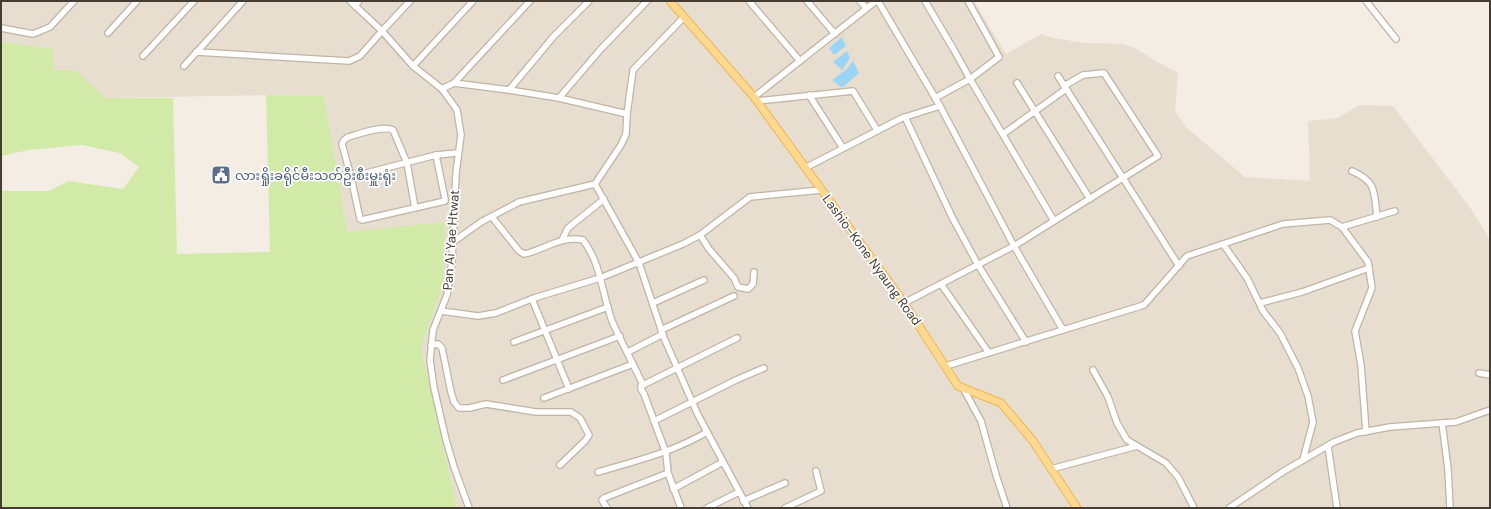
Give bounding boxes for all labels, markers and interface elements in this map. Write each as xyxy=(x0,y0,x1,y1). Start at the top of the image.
public building icon: လားရှိုးခရိုင်မီးသတ်ဦးစီးမှူးရုံး xyxy=(210,164,232,186)
place label: လားရှိုးခရိုင်မီးသတ်ဦးစီးမှူးရုံး xyxy=(235,167,396,186)
street label: Pan Ai Yae Htwat xyxy=(439,189,463,291)
street label: Lashio-Kone Nyaung Road xyxy=(819,191,925,329)

